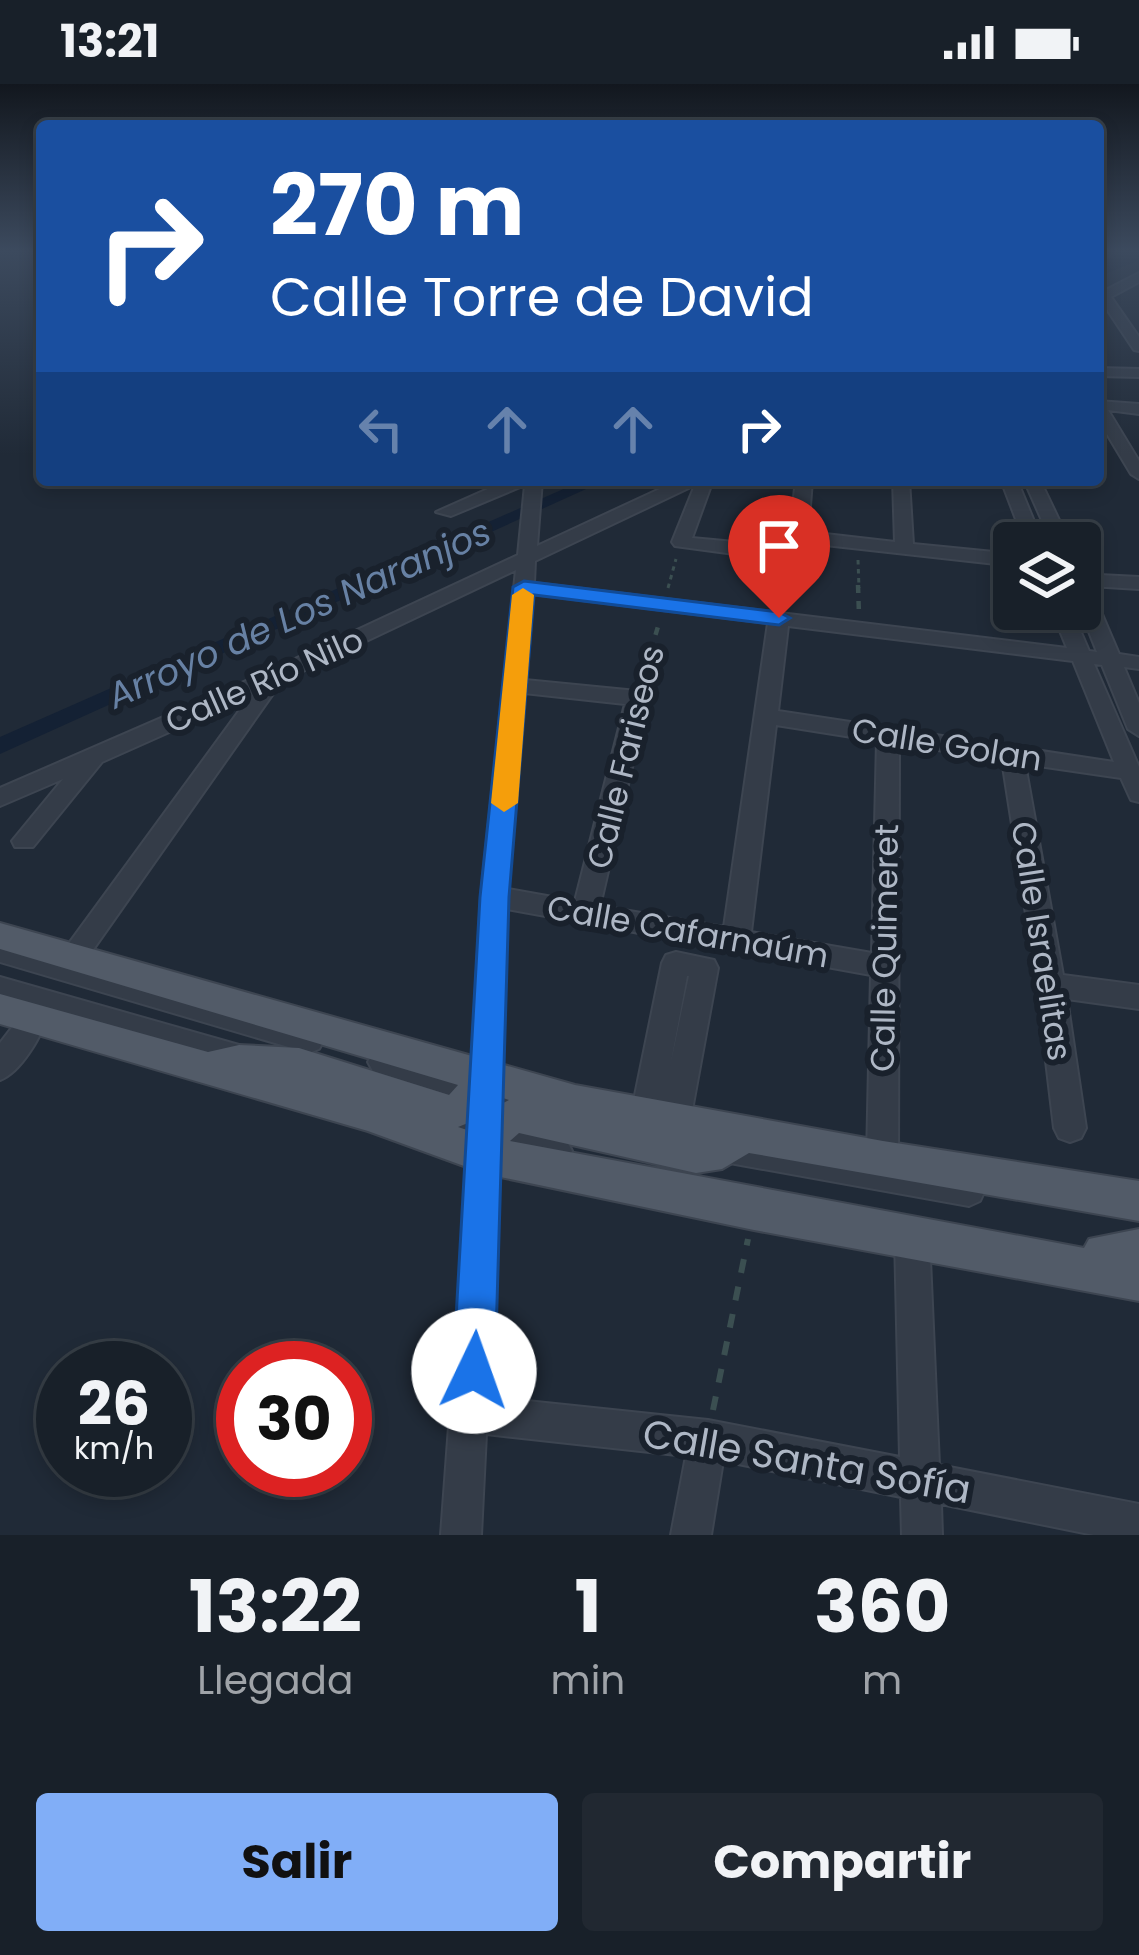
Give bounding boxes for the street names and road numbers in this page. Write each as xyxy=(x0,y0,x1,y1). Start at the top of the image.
street label: Calle Río Nilo xyxy=(158,616,371,745)
street label: Calle Fariseos xyxy=(575,640,676,874)
street label: Calle Golan xyxy=(849,706,1045,783)
street label: Calle Israelitas xyxy=(999,818,1084,1064)
street label: Calle Quimeret xyxy=(859,824,910,1072)
street label: Calle Cafarnaúm xyxy=(543,884,832,979)
street label: Calle Santa Sofía xyxy=(639,1406,975,1517)

